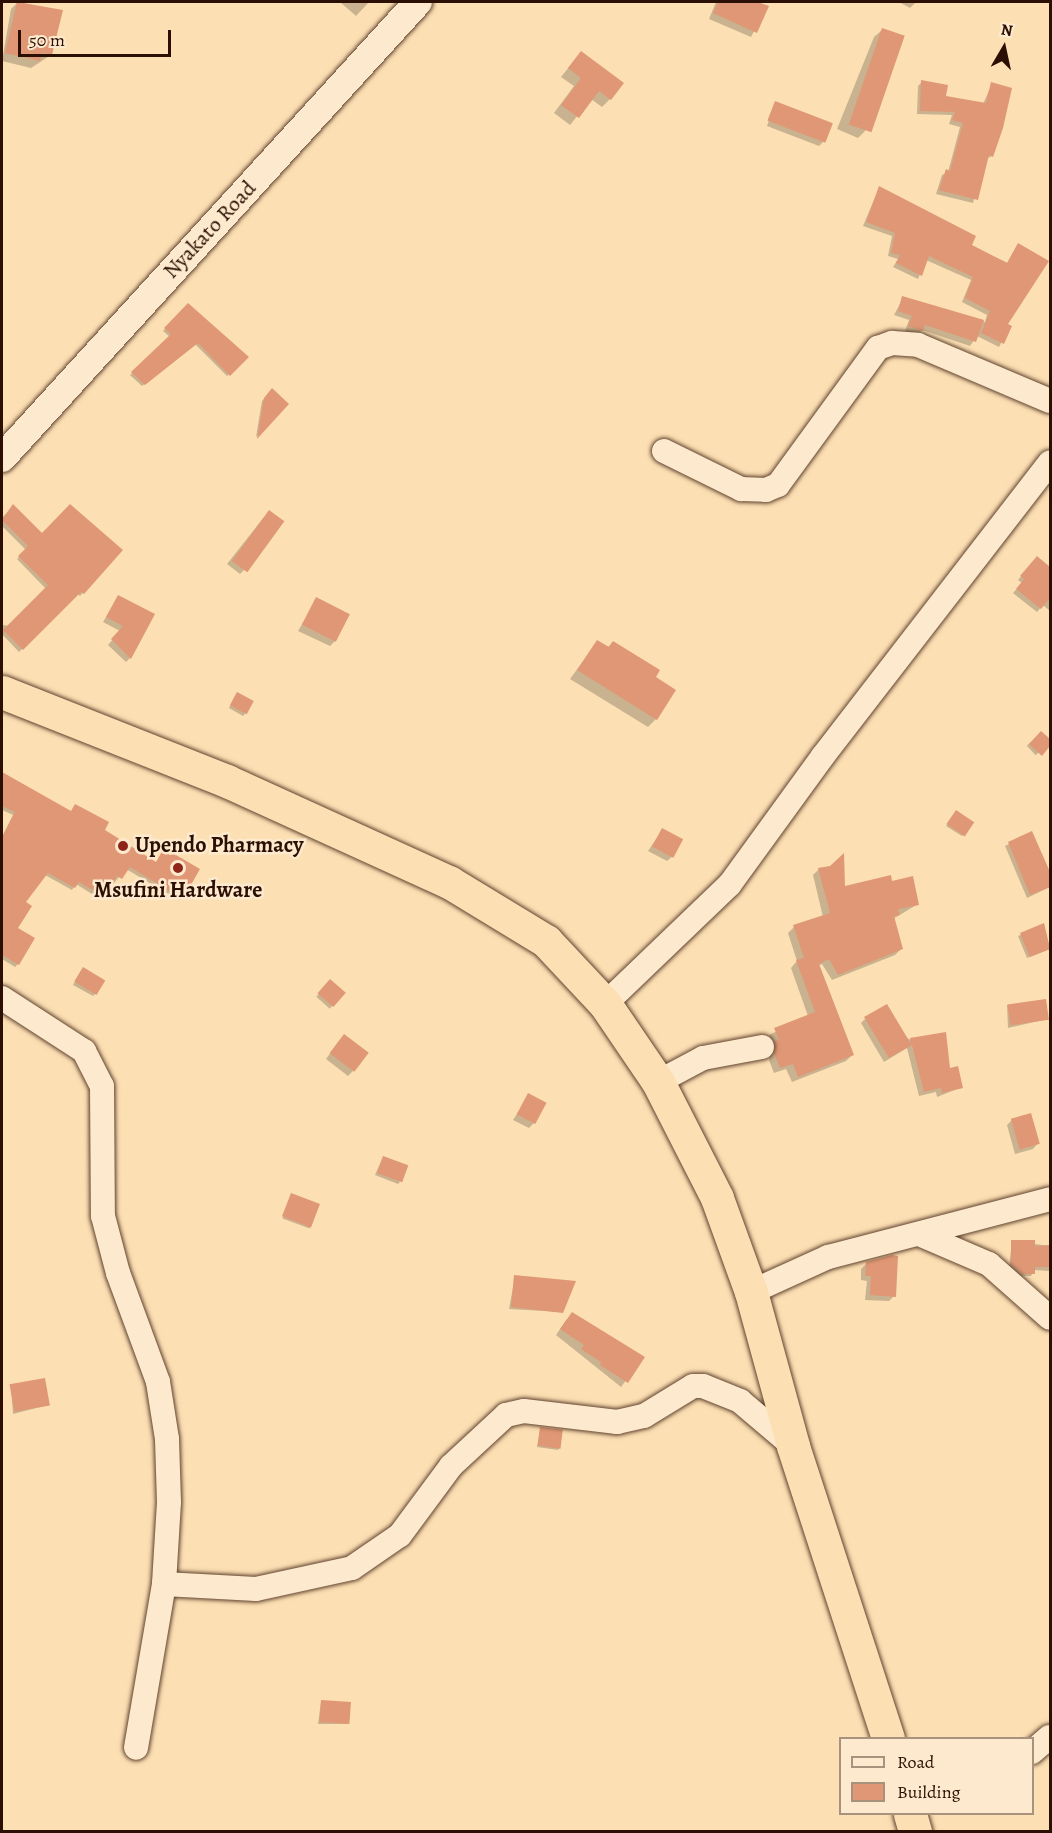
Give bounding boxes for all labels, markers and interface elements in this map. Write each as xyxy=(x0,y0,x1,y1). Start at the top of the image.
scale bar xyxy=(21,18,174,56)
north arrow xyxy=(974,18,1034,78)
text: N xyxy=(999,18,1014,42)
text: 50 m xyxy=(29,28,65,52)
street label: Nyakato Road xyxy=(158,176,262,284)
place label: Upendo Pharmacy xyxy=(135,833,303,859)
marker: Upendo Pharmacy xyxy=(116,839,130,853)
marker: Msufini Hardware xyxy=(171,861,185,875)
place label: Msufini Hardware xyxy=(94,878,262,904)
legend xyxy=(839,1737,1034,1815)
text: Road xyxy=(897,1750,934,1774)
text: Building xyxy=(897,1780,961,1804)

